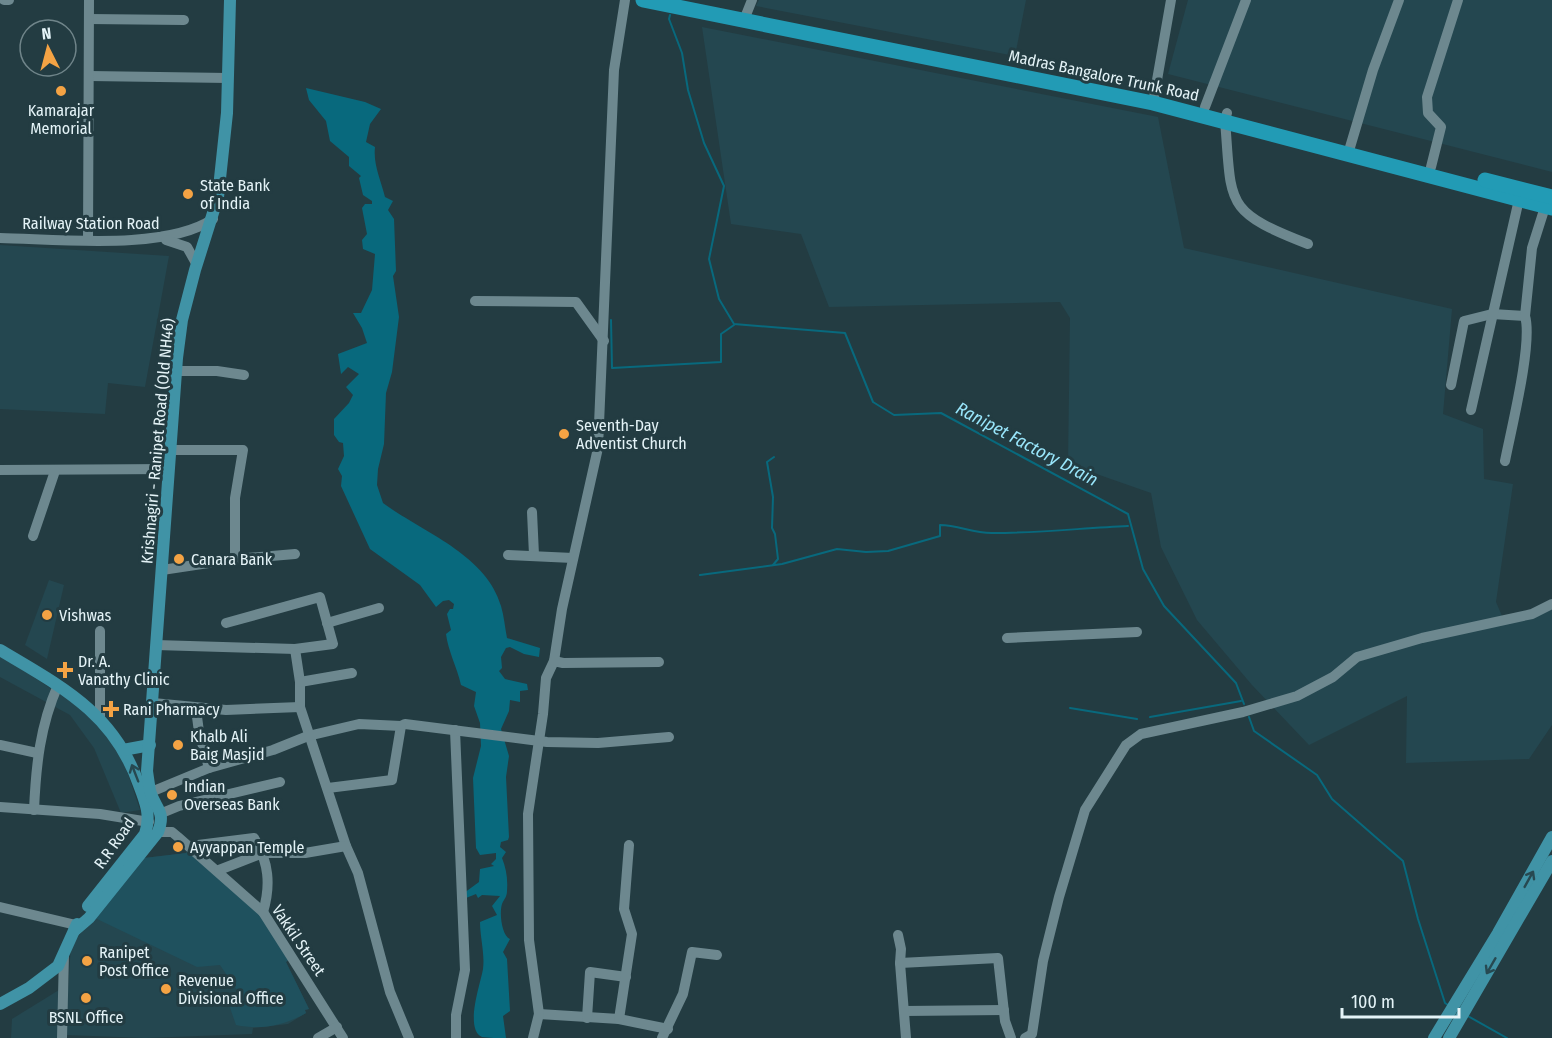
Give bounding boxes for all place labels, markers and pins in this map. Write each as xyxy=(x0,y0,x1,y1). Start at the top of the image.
marker: Kamarajar Memorial xyxy=(54,84,68,98)
place label: Kamarajar Memorial xyxy=(28,101,95,138)
place label: State Bank of India xyxy=(200,176,271,213)
marker: State Bank of India xyxy=(181,187,195,201)
place label: Seventh-Day Adventist Church xyxy=(576,416,687,453)
marker: Seventh-Day Adventist Church xyxy=(557,427,571,441)
place label: Canara Bank xyxy=(191,550,273,569)
marker: Canara Bank xyxy=(172,552,186,566)
place label: Vishwas xyxy=(59,606,111,625)
marker: Vishwas xyxy=(40,608,54,622)
place label: Dr. A. Vanathy Clinic xyxy=(78,652,170,689)
marker: Dr. A. Vanathy Clinic xyxy=(56,661,74,679)
place label: Rani Pharmacy xyxy=(123,700,221,719)
marker: Rani Pharmacy xyxy=(104,702,118,716)
place label: Khalb Ali Baig Masjid xyxy=(190,727,264,764)
marker: Khalb Ali Baig Masjid xyxy=(171,738,185,752)
place label: Indian Overseas Bank xyxy=(184,777,280,814)
marker: Indian Overseas Bank xyxy=(165,788,179,802)
place label: Ayyappan Temple xyxy=(190,838,305,857)
marker: Ayyappan Temple xyxy=(171,840,185,854)
place label: Ranipet Post Office xyxy=(99,943,169,980)
marker: Ranipet Post Office xyxy=(80,954,94,968)
place label: Revenue Divisional Office xyxy=(178,971,284,1008)
marker: Revenue Divisional Office xyxy=(159,982,173,996)
marker: BSNL Office xyxy=(79,991,93,1005)
place label: BSNL Office xyxy=(49,1008,123,1027)

